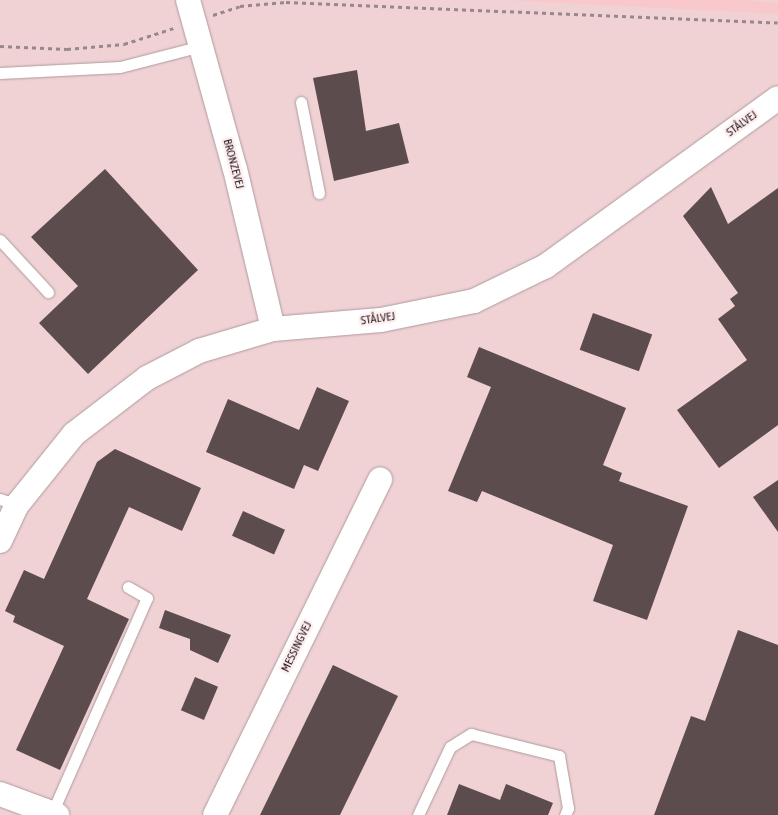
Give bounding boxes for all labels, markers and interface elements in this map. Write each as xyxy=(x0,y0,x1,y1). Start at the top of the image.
street label: STÅLVEJ xyxy=(724,108,760,140)
street label: BRONZEVEJ xyxy=(219,138,247,190)
street label: STÅLVEJ xyxy=(360,309,396,329)
street label: MESSINGVEJ xyxy=(279,619,315,675)

